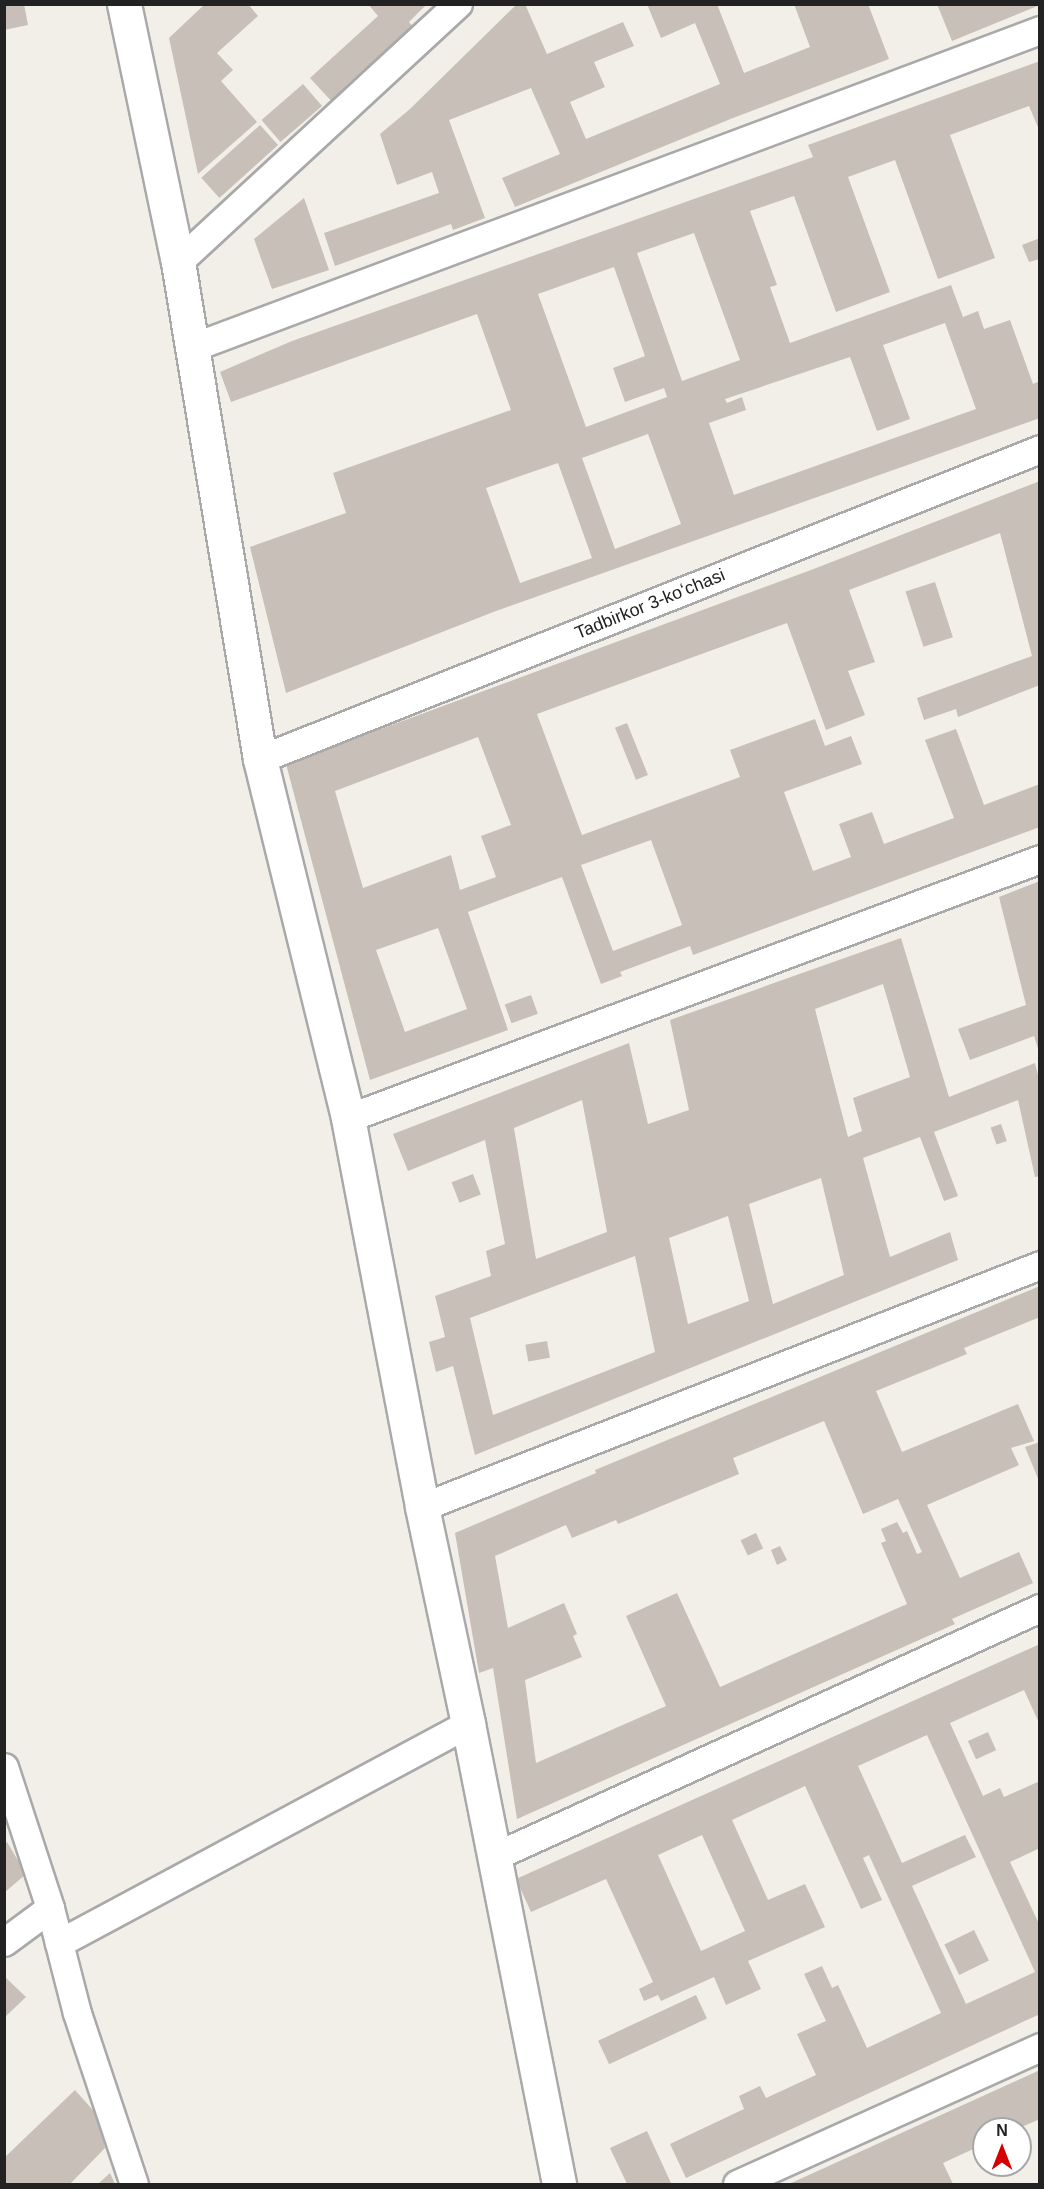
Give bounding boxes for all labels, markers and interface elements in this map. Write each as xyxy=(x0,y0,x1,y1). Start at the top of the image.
street label: Tadbirkor 3-koʻchasi xyxy=(572,564,728,644)
north arrow xyxy=(972,2117,1032,2177)
text: N xyxy=(996,2122,1008,2139)

